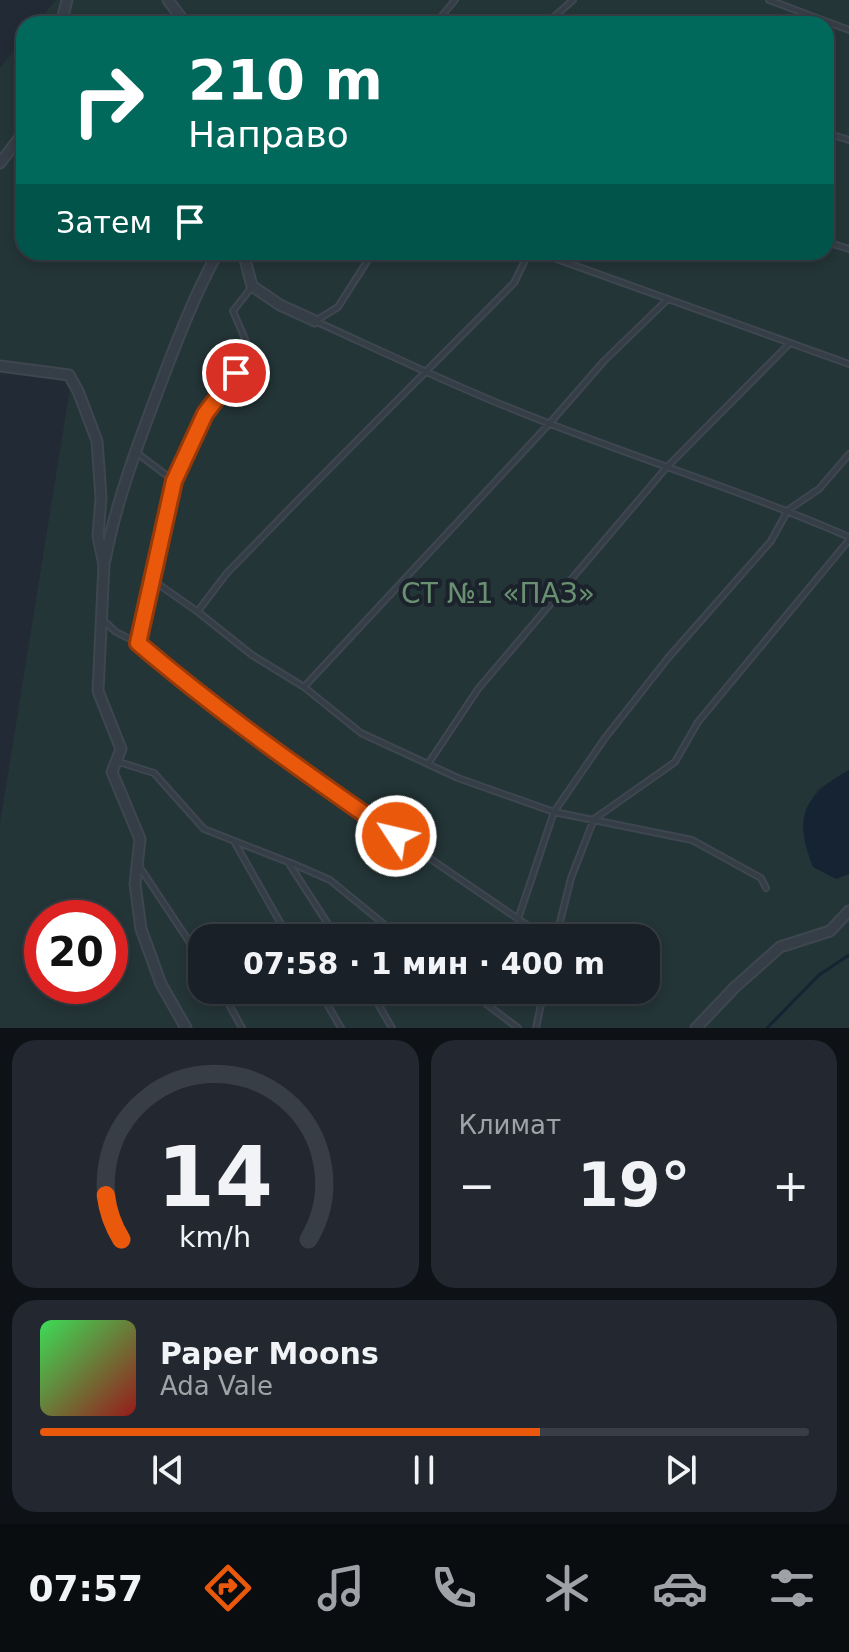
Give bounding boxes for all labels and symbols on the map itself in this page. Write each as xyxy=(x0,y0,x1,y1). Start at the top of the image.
pin xyxy=(202,339,270,407)
park label: СТ №1 «ПАЗ» xyxy=(401,577,595,610)
position arrow xyxy=(354,794,438,878)
speed limit sign: 20 xyxy=(24,900,128,1004)

